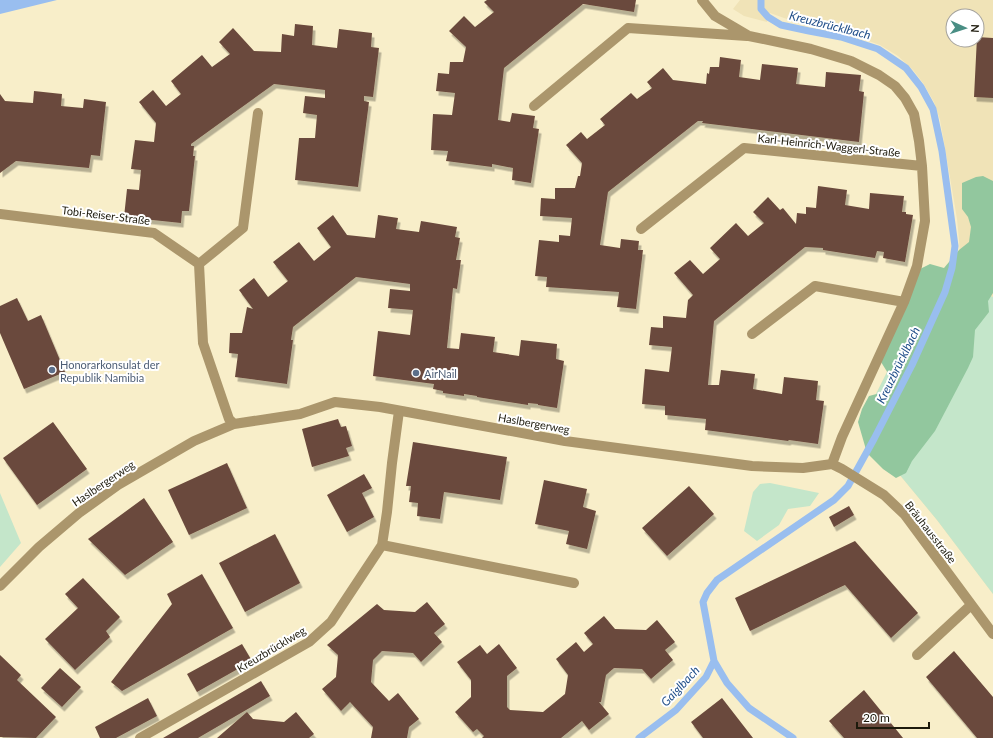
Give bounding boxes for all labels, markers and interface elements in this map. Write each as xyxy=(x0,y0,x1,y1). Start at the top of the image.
water label: Kreuzbrücklbach xyxy=(788,8,872,42)
north arrow xyxy=(945,8,985,48)
text: N xyxy=(969,24,982,33)
street label: Karl-Heinrich-Waggerl-Straße xyxy=(757,131,901,159)
street label: Tobi-Reiser-Straße xyxy=(61,203,151,227)
water label: Kreuzbrücklbach xyxy=(873,324,923,406)
place label: Honorarkonsulat der Republik Namibia xyxy=(60,358,160,384)
marker: Honorarkonsulat der Republik Namibia xyxy=(47,365,57,375)
place label: AirNail xyxy=(424,367,457,380)
marker: AirNail xyxy=(411,368,421,378)
street label: Haslbergerweg xyxy=(497,410,571,436)
street label: Haslbergerweg xyxy=(69,457,137,509)
street label: Bräuhausstraße xyxy=(903,498,959,566)
street label: Kreuzbrücklweg xyxy=(234,623,308,675)
water label: Gaiglbach xyxy=(658,663,702,709)
scale bar xyxy=(857,704,929,730)
text: 20 m xyxy=(863,710,890,725)

